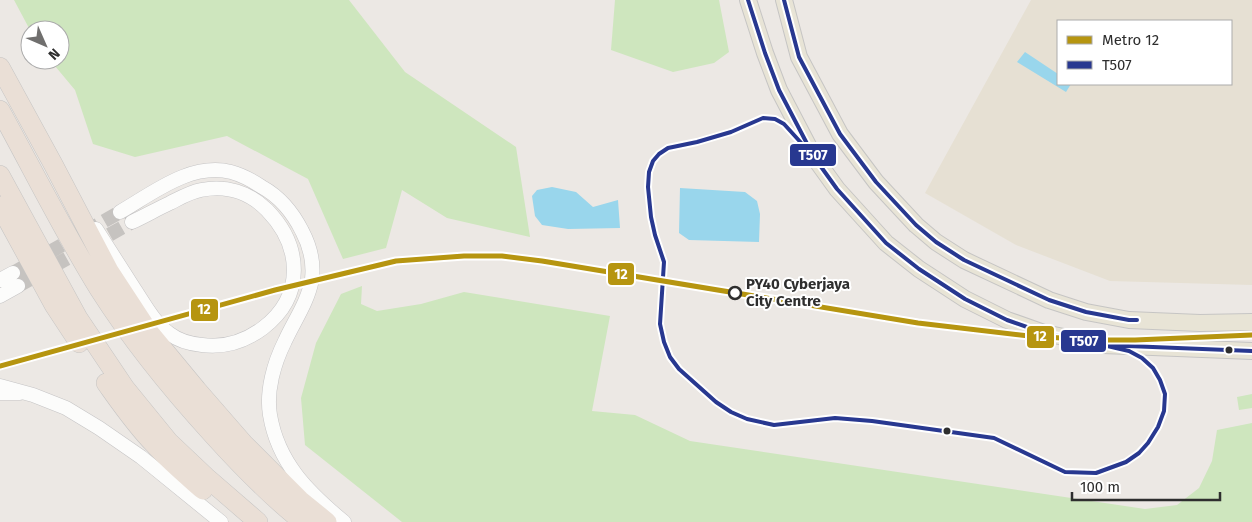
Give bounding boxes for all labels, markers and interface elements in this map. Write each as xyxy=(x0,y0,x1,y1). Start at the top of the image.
north arrow xyxy=(20,20,70,70)
legend xyxy=(1057,20,1232,85)
text: Metro 12 xyxy=(1102,31,1159,49)
text: N xyxy=(45,45,63,63)
text: T507 xyxy=(1102,56,1132,74)
line badge: T507 xyxy=(789,143,837,167)
text: T507 xyxy=(798,147,828,164)
line badge: 12 xyxy=(607,262,635,286)
text: 12 xyxy=(614,266,628,283)
place label: PY40 Cyberjaya City Centre xyxy=(746,275,850,310)
marker: PY40 Cyberjaya City Centre xyxy=(728,286,742,300)
line badge: 12 xyxy=(190,298,219,322)
text: 12 xyxy=(197,301,211,318)
line badge: 12 xyxy=(1026,325,1055,349)
text: 12 xyxy=(1033,328,1047,345)
line badge: T507 xyxy=(1060,329,1107,353)
text: T507 xyxy=(1069,333,1099,350)
unlabelled marker xyxy=(1224,345,1234,355)
unlabelled marker xyxy=(942,426,952,436)
scale bar xyxy=(1072,470,1220,502)
text: 100 m xyxy=(1080,478,1120,496)

